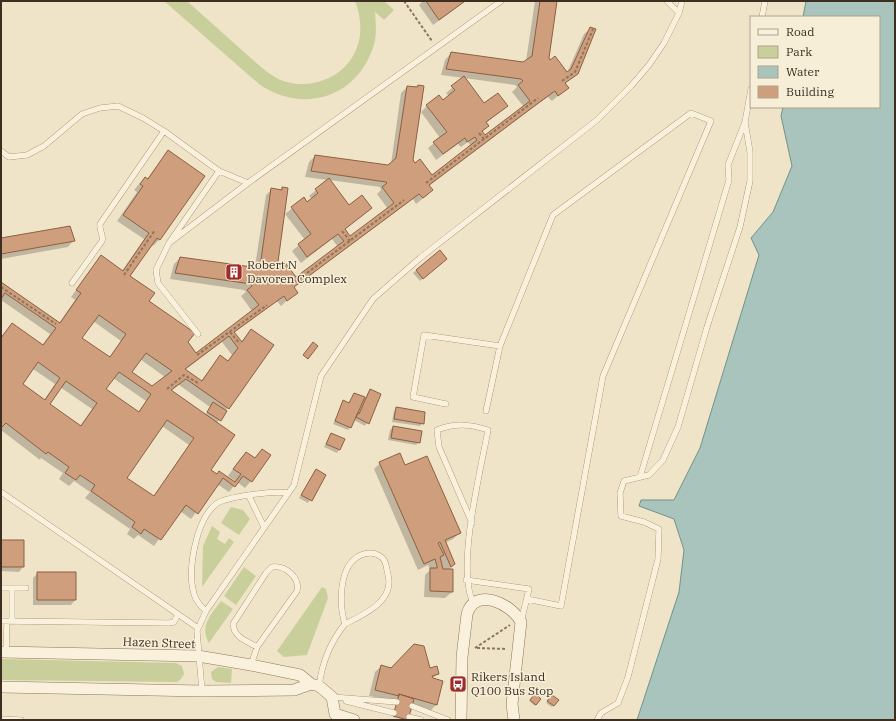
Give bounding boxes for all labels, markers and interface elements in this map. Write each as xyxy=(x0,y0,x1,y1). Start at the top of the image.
legend xyxy=(750,16,880,108)
text: Road xyxy=(786,24,815,39)
text: Park xyxy=(786,44,812,59)
text: Water xyxy=(786,64,820,79)
text: Building xyxy=(786,84,834,99)
place label: Robert N Davoren Complex xyxy=(247,257,347,286)
building icon: Robert N Davoren Complex xyxy=(224,262,244,282)
street label: Hazen Street xyxy=(122,634,196,651)
place label: Rikers Island Q100 Bus Stop xyxy=(471,669,553,698)
bus stop icon: Rikers Island Q100 Bus Stop xyxy=(448,674,468,694)

